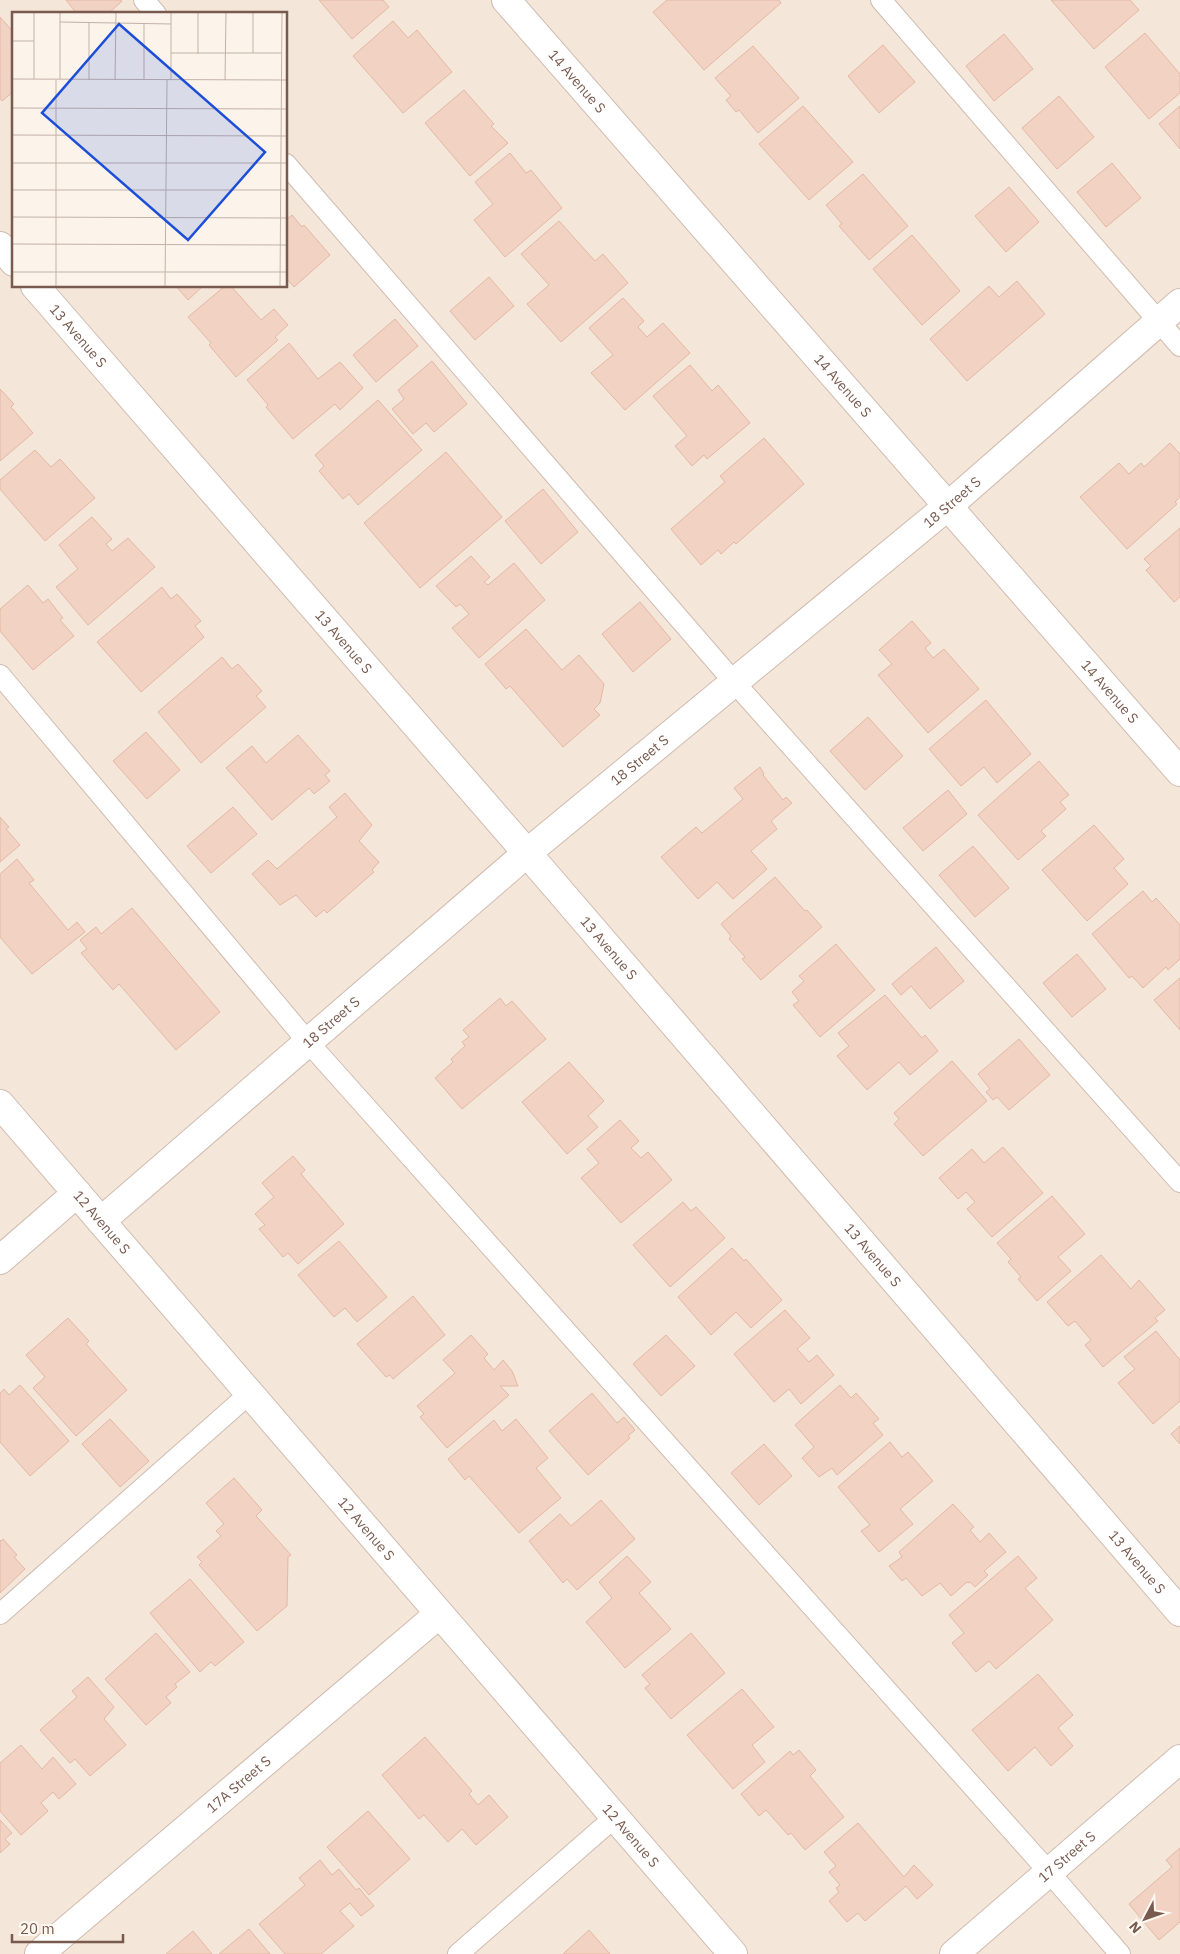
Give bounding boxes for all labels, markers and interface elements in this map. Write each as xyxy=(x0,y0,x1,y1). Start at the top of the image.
inset map xyxy=(12,12,288,288)
street label: 14 Avenue S xyxy=(544,46,610,117)
street label: 13 Avenue S xyxy=(46,300,111,371)
street label: 14 Avenue S xyxy=(810,350,875,421)
street label: 18 Street S xyxy=(919,473,984,532)
street label: 13 Avenue S xyxy=(311,606,376,677)
street label: 14 Avenue S xyxy=(1077,656,1142,727)
street label: 18 Street S xyxy=(607,731,672,789)
street label: 13 Avenue S xyxy=(576,912,641,984)
street label: 18 Street S xyxy=(299,993,363,1052)
street label: 12 Avenue S xyxy=(69,1187,134,1258)
street label: 13 Avenue S xyxy=(840,1219,905,1291)
street label: 12 Avenue S xyxy=(334,1493,399,1564)
street label: 13 Avenue S xyxy=(1105,1526,1169,1598)
street label: 17A Street S xyxy=(203,1752,275,1817)
street label: 12 Avenue S xyxy=(598,1800,663,1871)
street label: 17 Street S xyxy=(1034,1827,1099,1886)
north arrow xyxy=(1120,1894,1170,1944)
scale bar xyxy=(12,1912,124,1944)
text: N xyxy=(1125,1918,1145,1937)
text: 20 m xyxy=(20,1919,55,1938)

